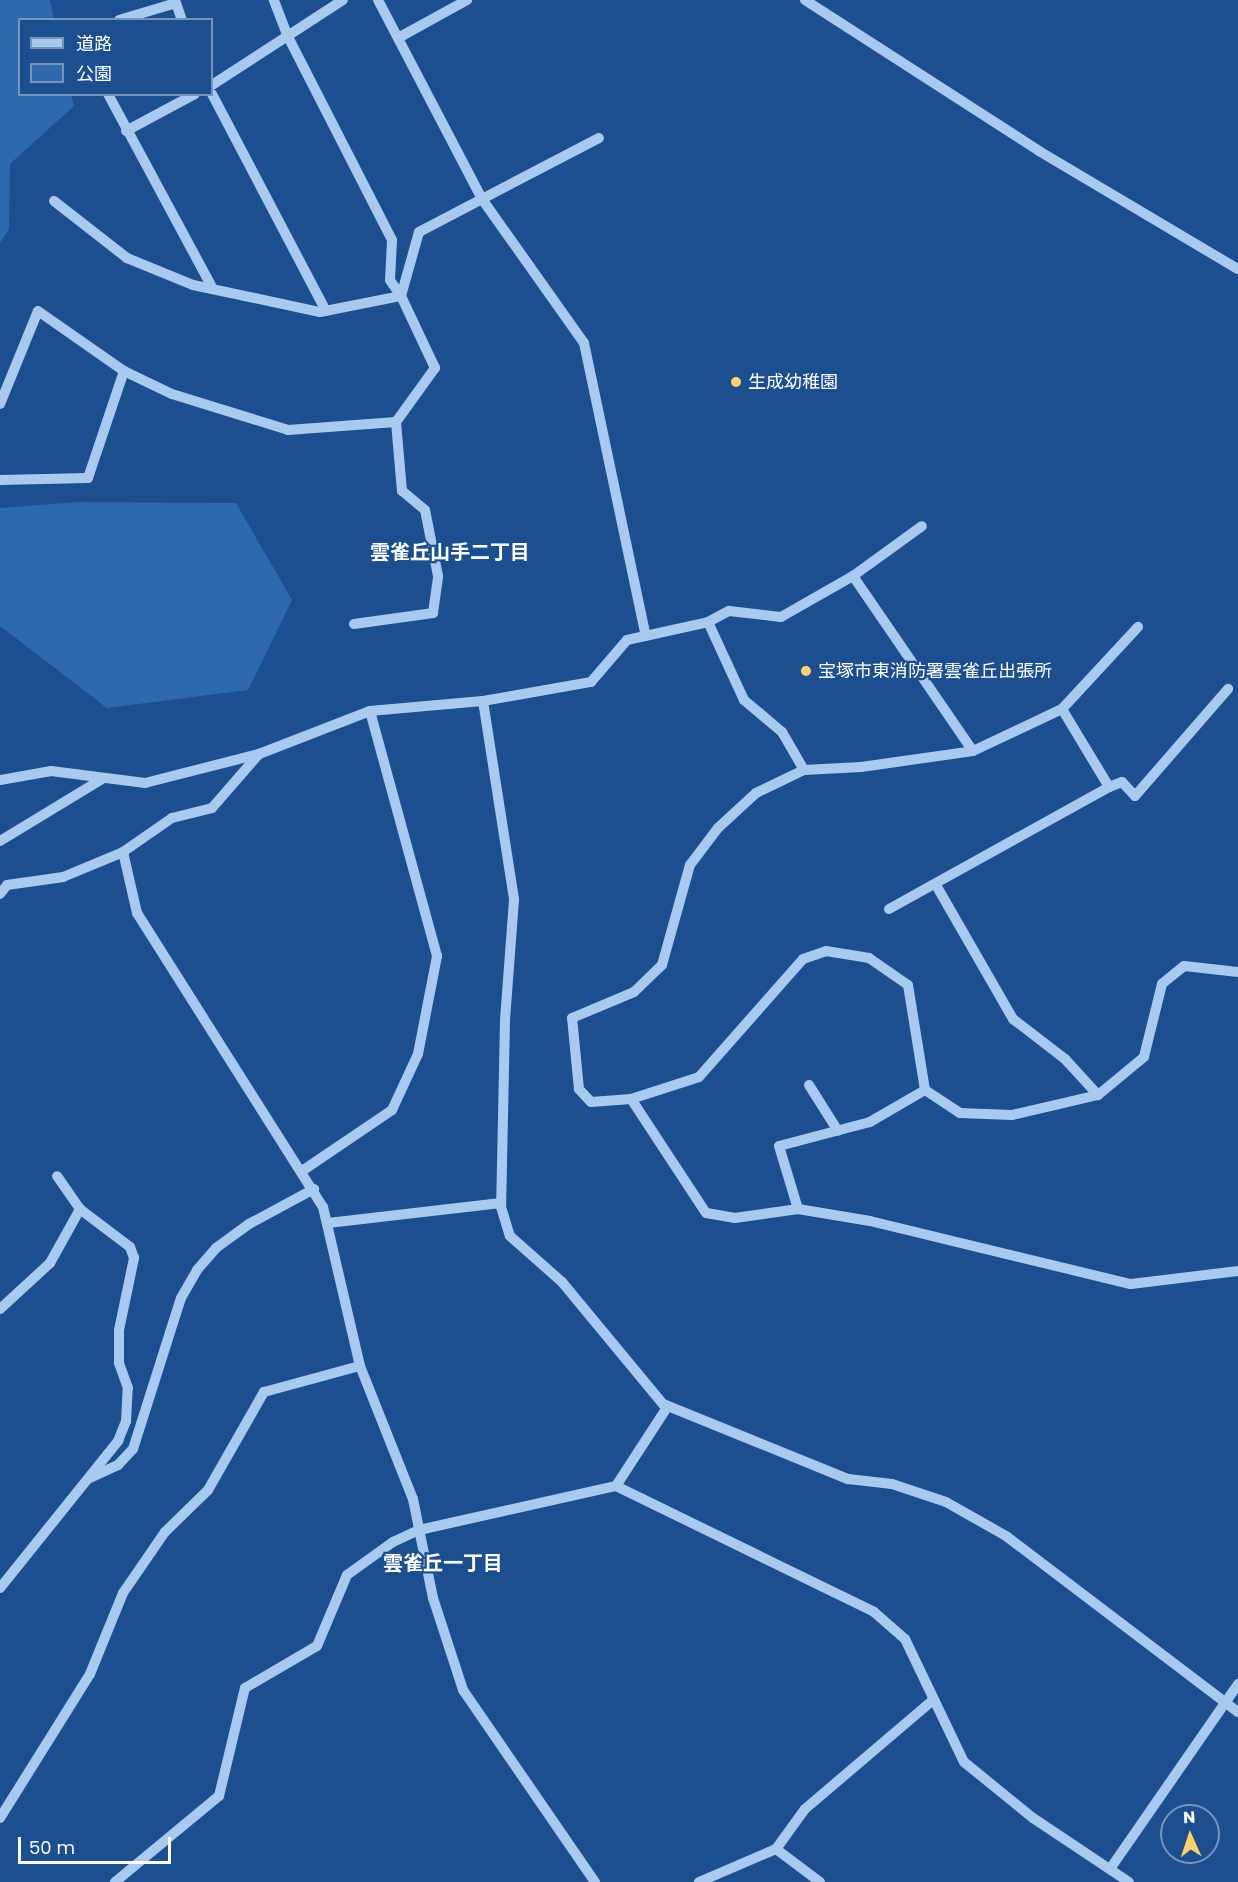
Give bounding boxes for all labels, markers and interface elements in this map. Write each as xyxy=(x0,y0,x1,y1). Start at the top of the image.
legend xyxy=(18,18,213,96)
text: 道路 xyxy=(76,31,112,56)
text: 公園 xyxy=(76,61,112,86)
place label: 生成幼稚園 xyxy=(748,371,838,393)
marker: 生成幼稚園 xyxy=(729,375,743,389)
district label: 雲雀丘山手二丁目 xyxy=(370,540,530,564)
place label: 宝塚市東消防署雲雀丘出張所 xyxy=(818,660,1052,682)
marker: 宝塚市東消防署雲雀丘出張所 xyxy=(799,664,813,678)
district label: 雲雀丘一丁目 xyxy=(383,1551,503,1575)
north arrow xyxy=(1160,1804,1220,1864)
text: N xyxy=(1183,1806,1196,1829)
scale bar xyxy=(21,1825,174,1863)
text: 50 m xyxy=(29,1835,75,1860)

